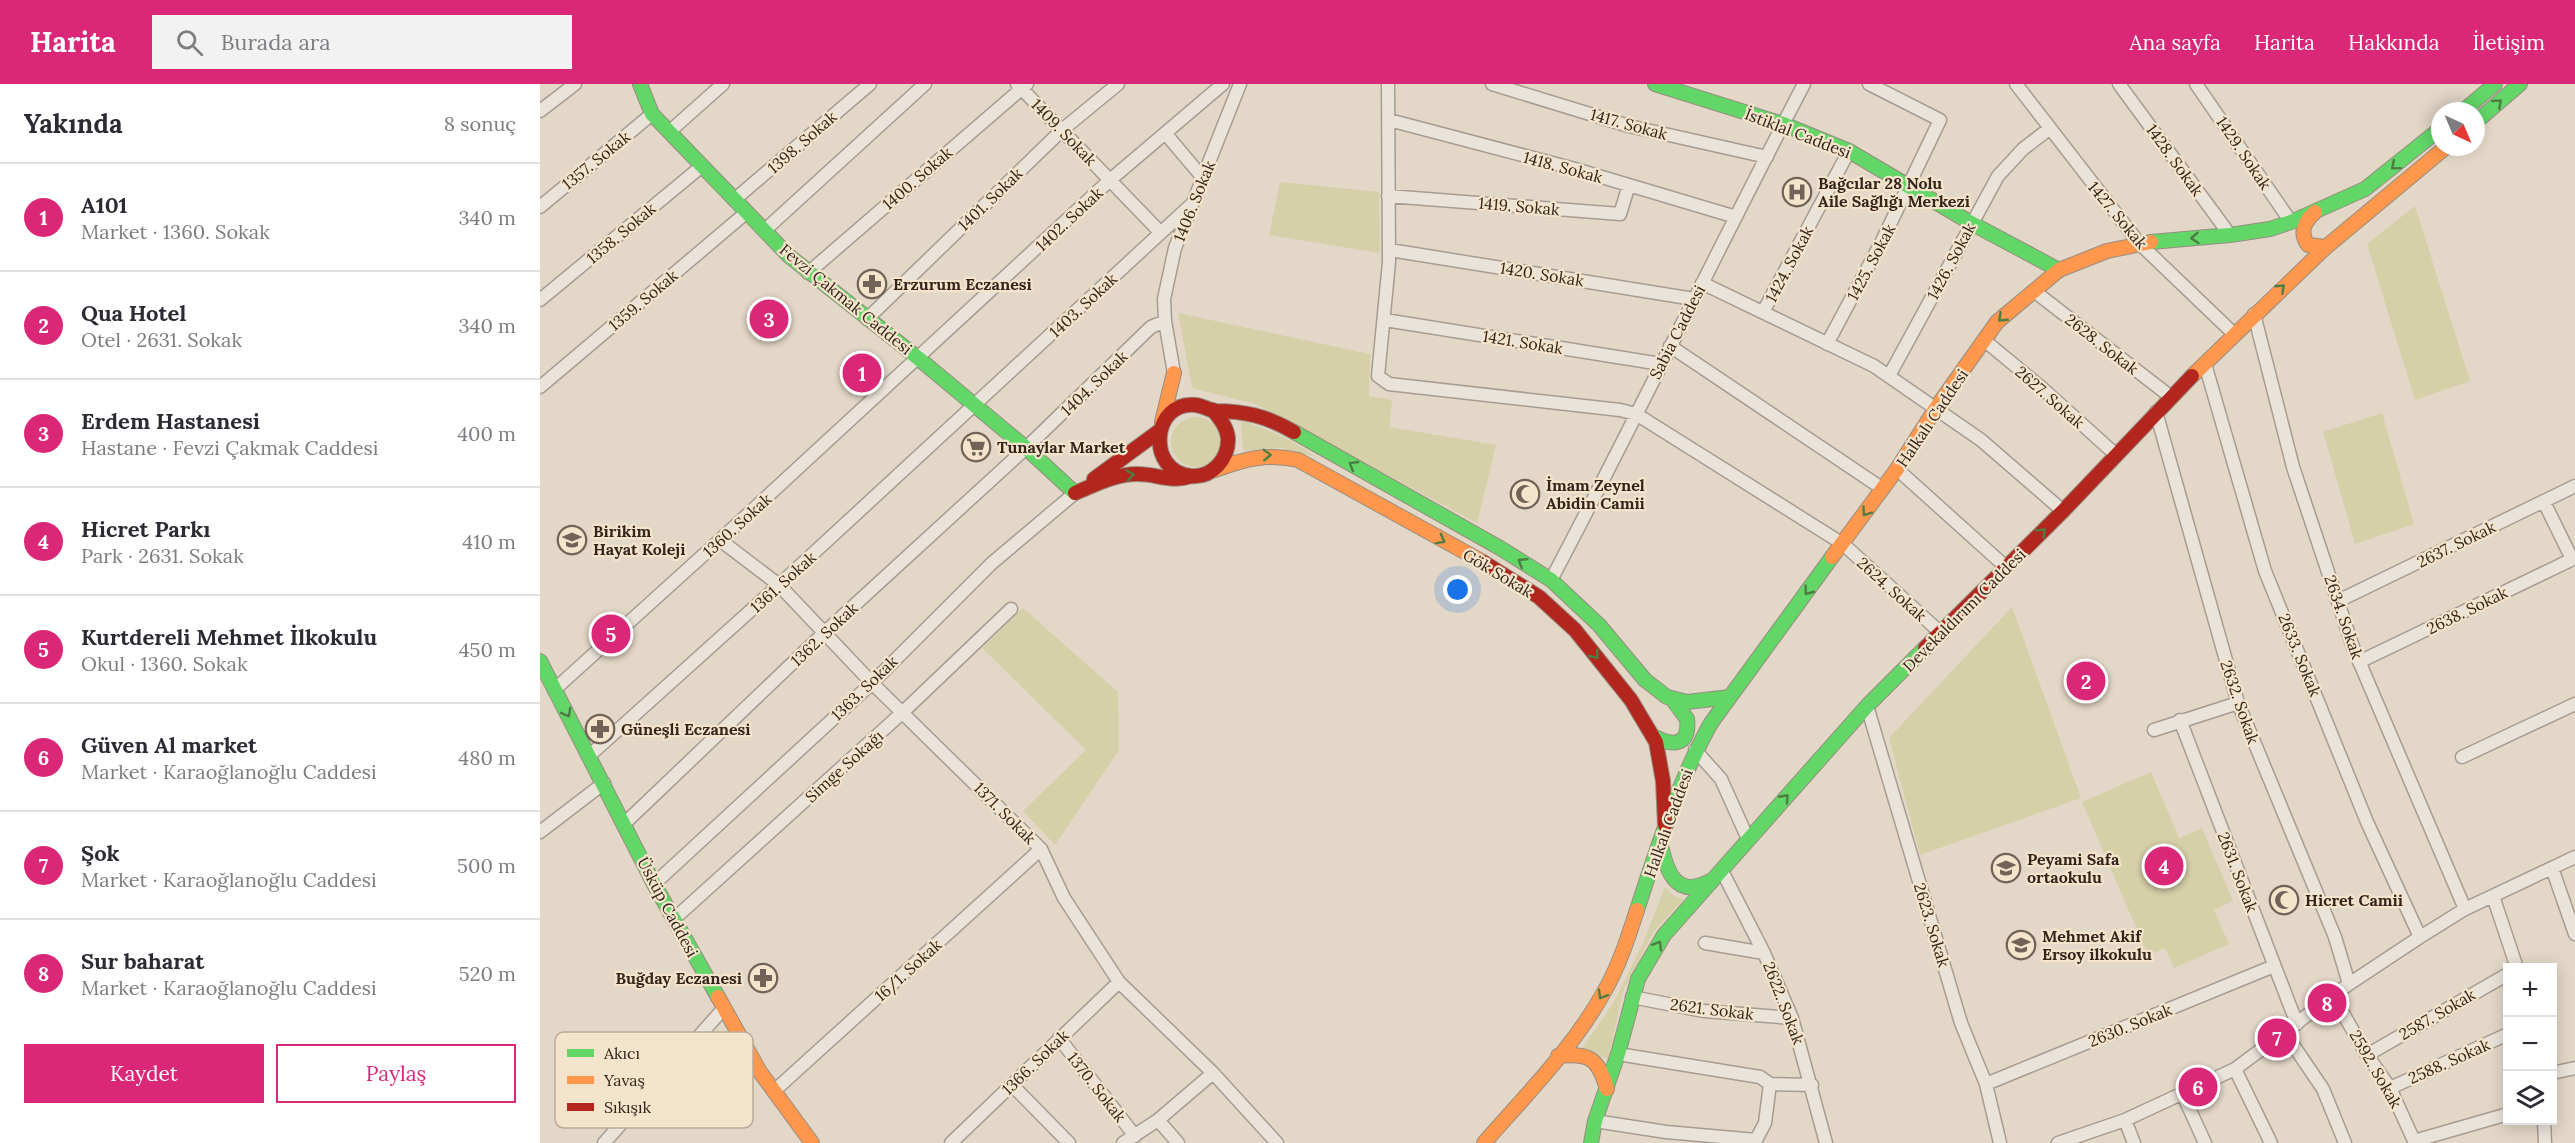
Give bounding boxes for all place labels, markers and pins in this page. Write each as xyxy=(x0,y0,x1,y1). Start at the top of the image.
place label: Bağcılar 28 Nolu Aile Sağlığı Merkezi xyxy=(1818,173,1970,211)
hospital icon: Bağcılar 28 Nolu Aile Sağlığı Merkezi xyxy=(1781,176,1813,208)
pharmacy icon: Erzurum Eczanesi xyxy=(856,268,888,300)
place label: Erzurum Eczanesi xyxy=(893,274,1032,294)
pin: 3 xyxy=(750,296,788,342)
pin: 1 xyxy=(842,350,882,396)
supermarket icon: Tunaylar Market xyxy=(960,431,992,463)
place label: Tunaylar Market xyxy=(997,437,1126,457)
place label: İmam Zeynel Abidin Camii xyxy=(1546,475,1645,513)
mosque icon: İmam Zeynel Abidin Camii xyxy=(1509,478,1541,510)
place label: Birikim Hayat Koleji xyxy=(593,521,685,559)
school or university icon: Birikim Hayat Koleji xyxy=(556,524,588,556)
pin: 5 xyxy=(592,612,630,656)
pin: 2 xyxy=(2066,658,2106,704)
pharmacy icon: Güneşli Eczanesi xyxy=(584,713,616,745)
place label: Güneşli Eczanesi xyxy=(621,719,751,739)
pin: 4 xyxy=(2144,844,2184,888)
place label: Peyami Safa ortaokulu xyxy=(2027,849,2120,887)
school or university icon: Peyami Safa ortaokulu xyxy=(1990,852,2022,884)
mosque icon: Hicret Camii xyxy=(2268,884,2300,916)
place label: Hicret Camii xyxy=(2305,890,2403,910)
place label: Mehmet Akif Ersoy ilkokulu xyxy=(2042,926,2152,964)
school or university icon: Mehmet Akif Ersoy ilkokulu xyxy=(2005,929,2037,961)
pharmacy icon: Buğday Eczanesi xyxy=(747,962,779,994)
place label: Buğday Eczanesi xyxy=(616,968,742,988)
pin: 8 xyxy=(2308,980,2346,1026)
pin: 7 xyxy=(2258,1016,2296,1060)
pin: 6 xyxy=(2178,1064,2218,1110)

